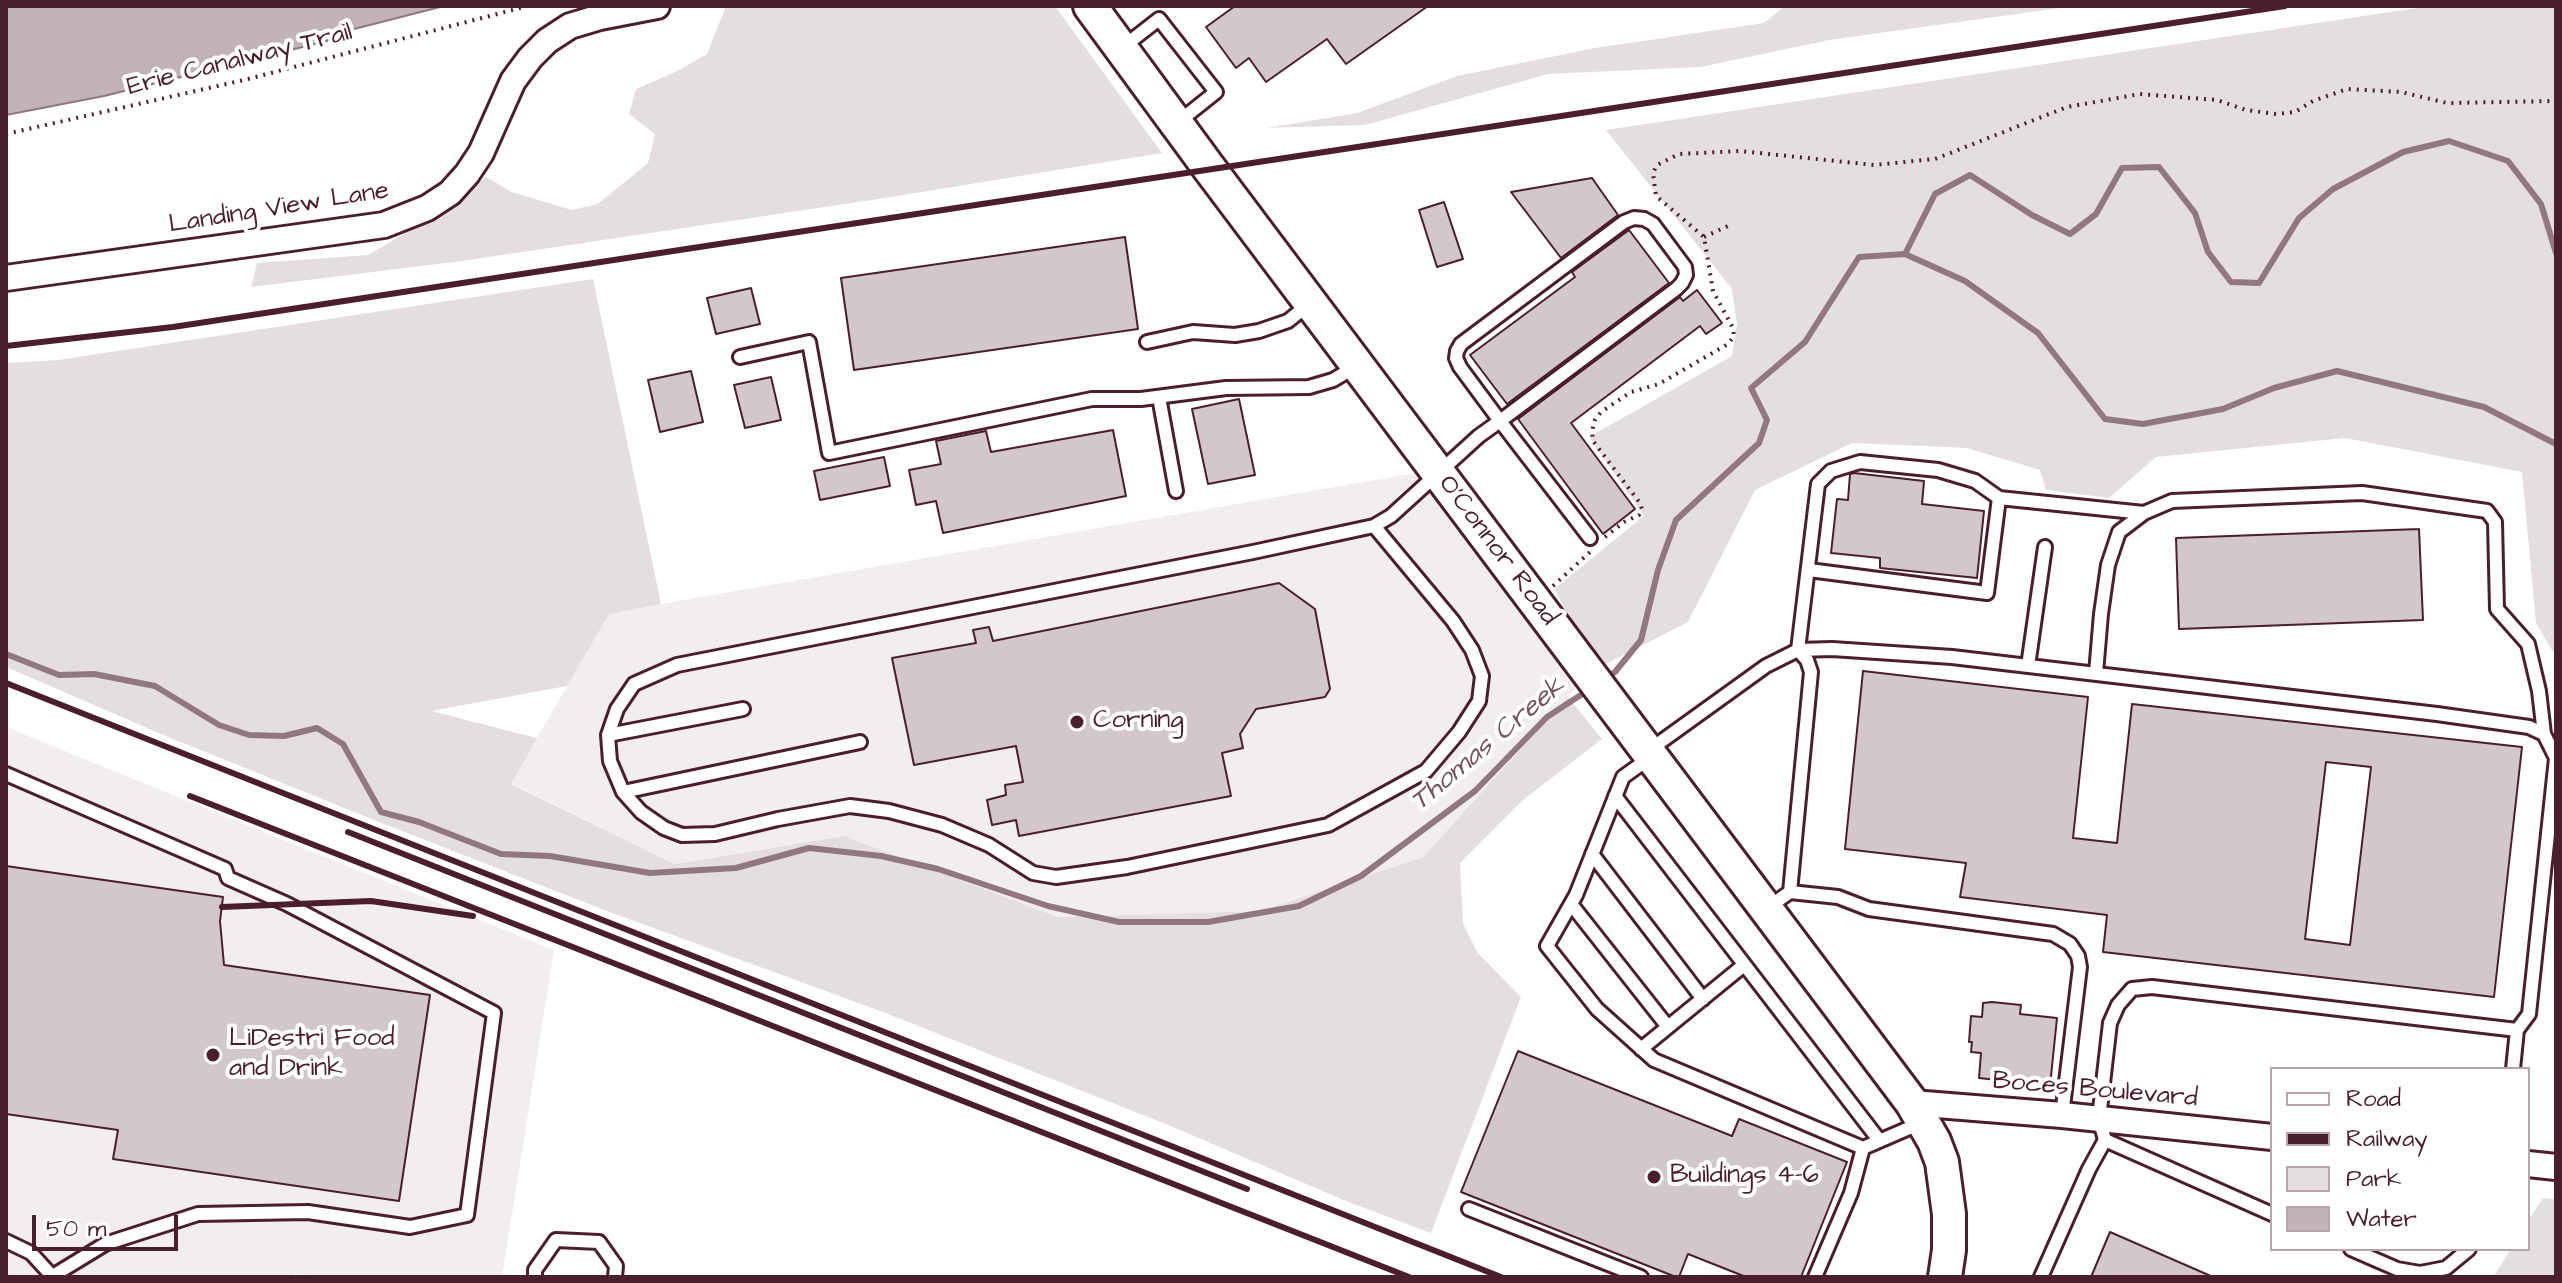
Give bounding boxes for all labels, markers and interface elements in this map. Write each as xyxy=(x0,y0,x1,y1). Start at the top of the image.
street label: Erie Canalway Trail xyxy=(124,18,356,104)
street label: Landing View Lane xyxy=(167,176,391,242)
street label: O'Connor Road xyxy=(1430,470,1564,632)
water label: Thomas Creek xyxy=(1405,671,1573,819)
place label: Corning xyxy=(1093,706,1184,738)
marker: Corning xyxy=(1068,713,1086,731)
place label: LiDestri Food and Drink xyxy=(229,1024,395,1086)
marker: LiDestri Food and Drink xyxy=(204,1046,222,1064)
street label: Boces Boulevard xyxy=(1991,1066,2199,1116)
legend xyxy=(2270,1067,2530,1251)
text: Road xyxy=(2346,1082,2401,1116)
text: Railway xyxy=(2346,1122,2428,1156)
place label: Buildings 4-6 xyxy=(1670,1161,1819,1193)
text: Park xyxy=(2346,1162,2402,1196)
marker: Buildings 4-6 xyxy=(1645,1168,1663,1186)
scale bar xyxy=(36,1199,182,1249)
text: Water xyxy=(2346,1202,2417,1236)
text: 50 m xyxy=(46,1212,106,1246)

